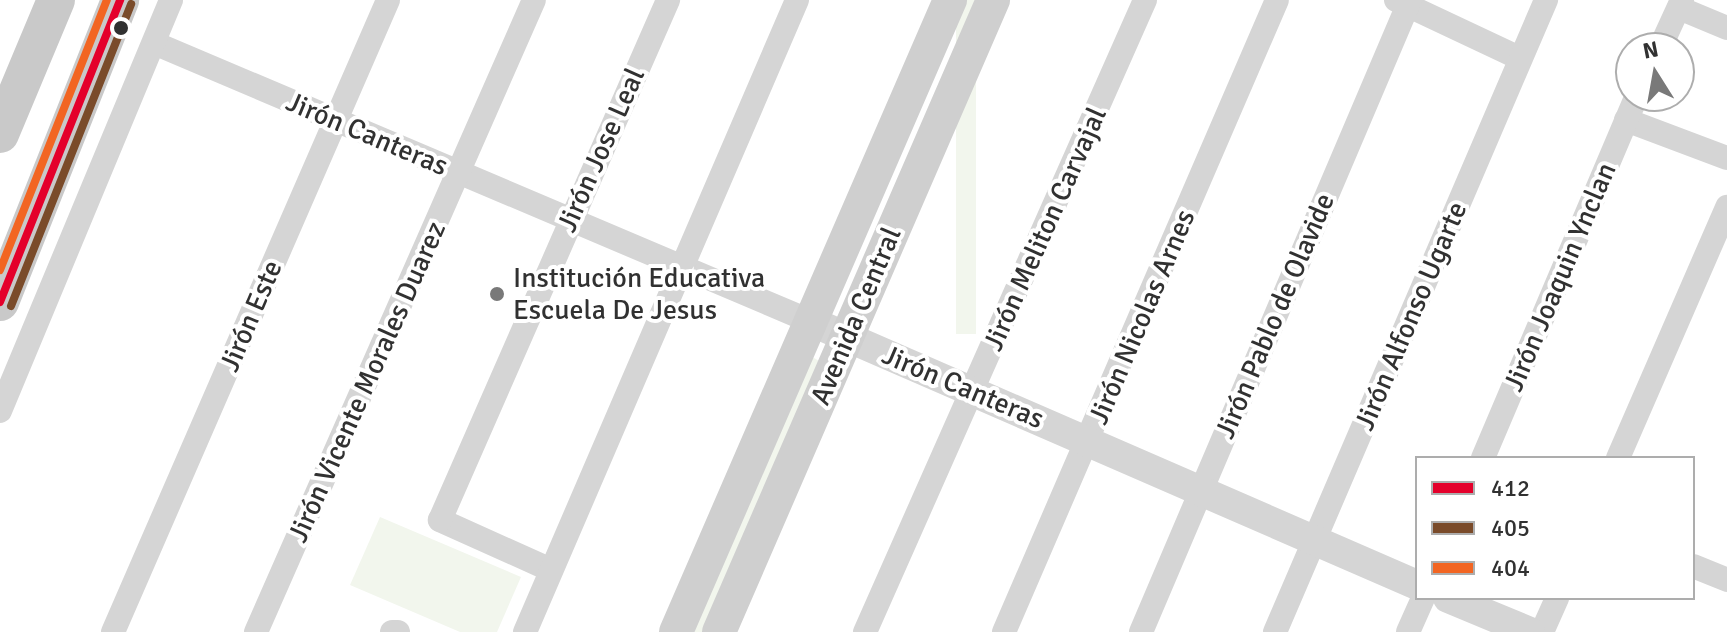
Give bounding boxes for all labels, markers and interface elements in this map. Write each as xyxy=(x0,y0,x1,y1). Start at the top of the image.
unlabelled marker xyxy=(113,20,129,36)
north arrow xyxy=(1615,32,1695,112)
text: N xyxy=(1641,35,1661,65)
street label: Jirón Jose Leal xyxy=(550,63,652,237)
street label: Jirón Canteras xyxy=(281,85,453,183)
street label: Jirón Meliton Carvajal xyxy=(976,102,1114,356)
street label: Jirón Joaquin Ynclan xyxy=(1497,158,1623,396)
street label: Jirón Pablo de Olavide xyxy=(1208,188,1342,444)
street label: Jirón Alfonso Ugarte xyxy=(1348,197,1474,435)
street label: Jirón Nicolas Arnes xyxy=(1082,205,1202,429)
street label: Jirón Vicente Morales Duarez xyxy=(281,216,453,548)
street label: Avenida Central xyxy=(804,222,908,410)
street label: Jirón Este xyxy=(213,255,289,377)
place label: Institución Educativa Escuela De Jesus xyxy=(513,261,765,327)
marker: Institución Educativa Escuela De Jesus xyxy=(488,285,506,303)
street label: Jirón Canteras xyxy=(877,338,1049,436)
legend xyxy=(1415,456,1695,600)
text: 412 xyxy=(1491,473,1530,503)
text: 405 xyxy=(1491,513,1530,543)
text: 404 xyxy=(1491,553,1530,583)

